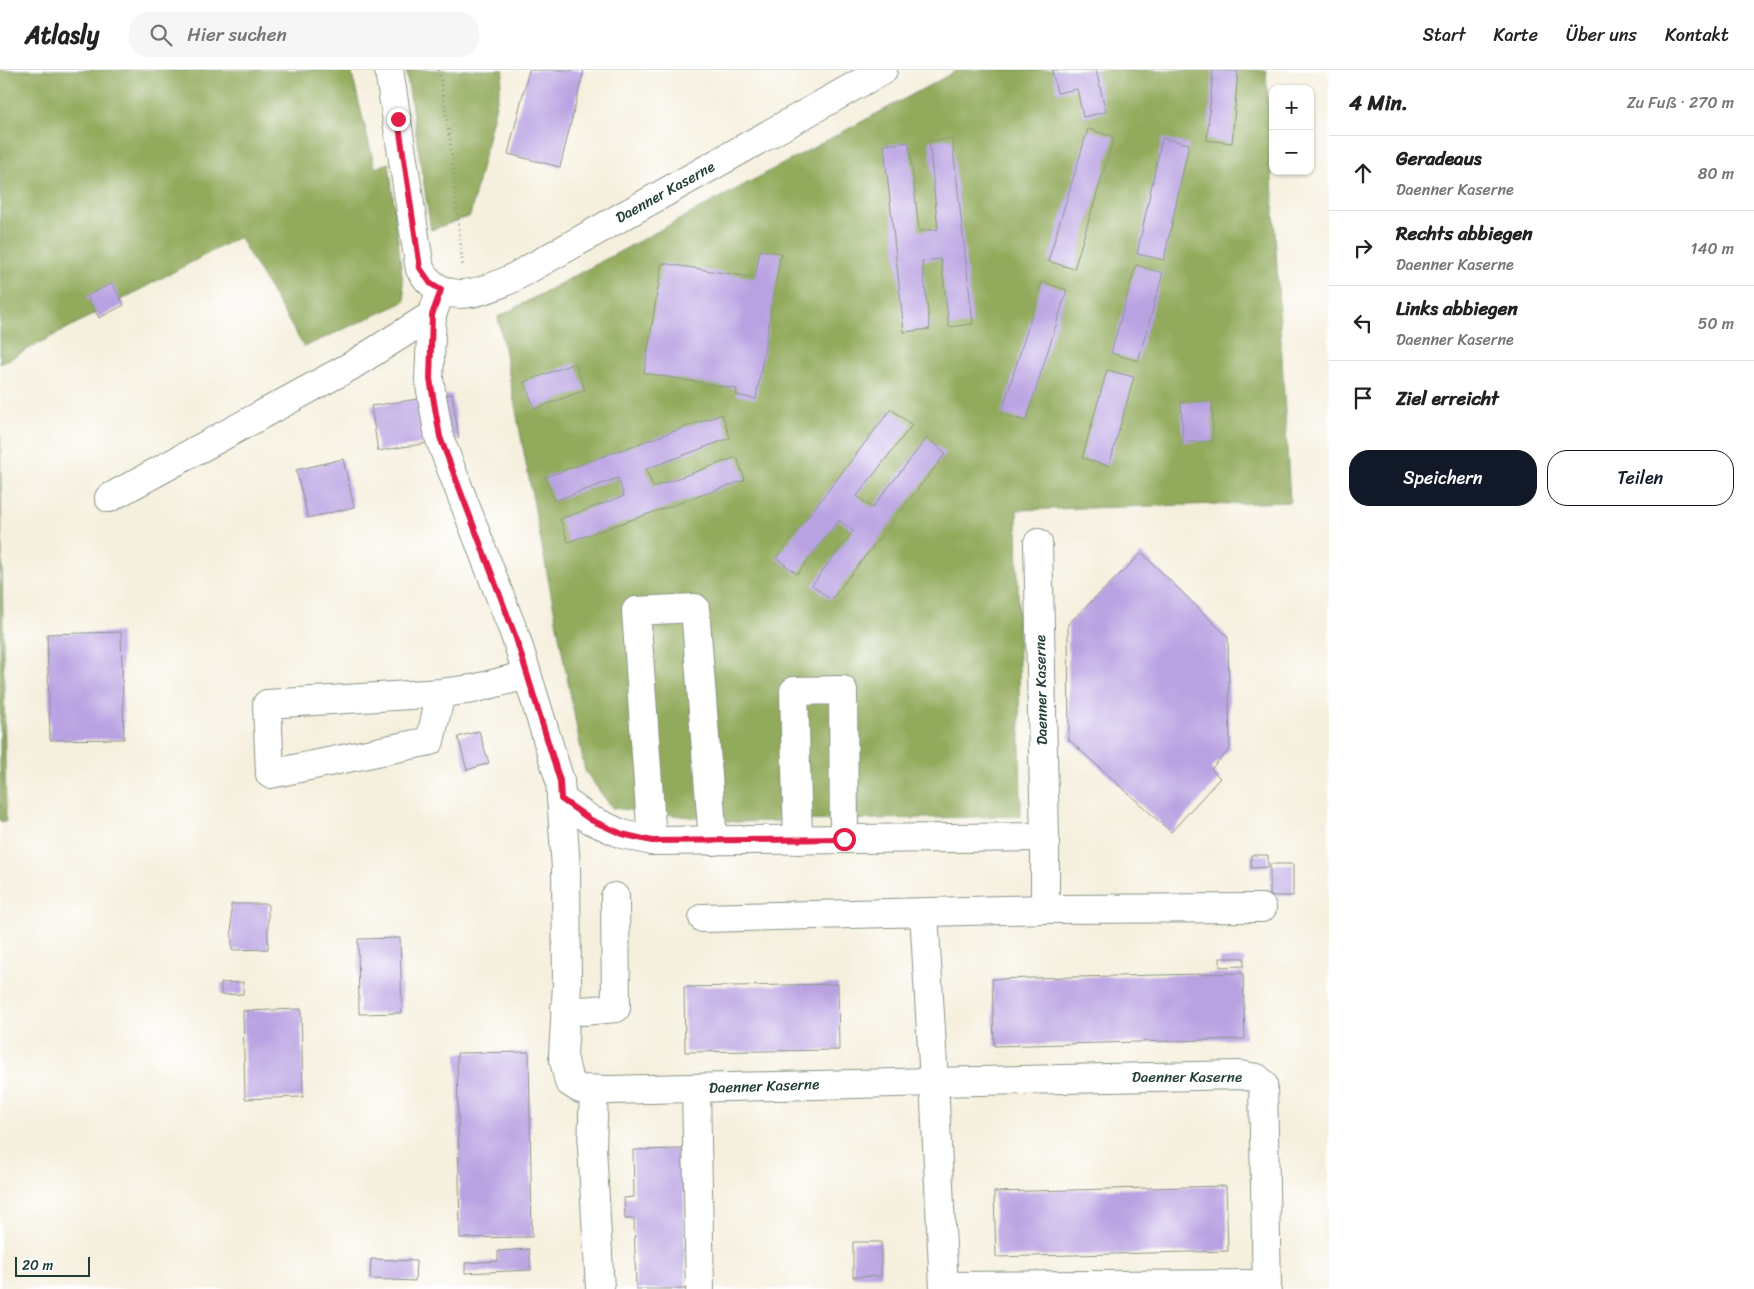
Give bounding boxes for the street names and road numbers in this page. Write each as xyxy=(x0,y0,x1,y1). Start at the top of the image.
street label: Daenner Kaserne xyxy=(610,154,720,230)
street label: Daenner Kaserne xyxy=(1027,635,1055,745)
street label: Daenner Kaserne xyxy=(1132,1064,1242,1090)
street label: Daenner Kaserne xyxy=(708,1071,820,1101)

